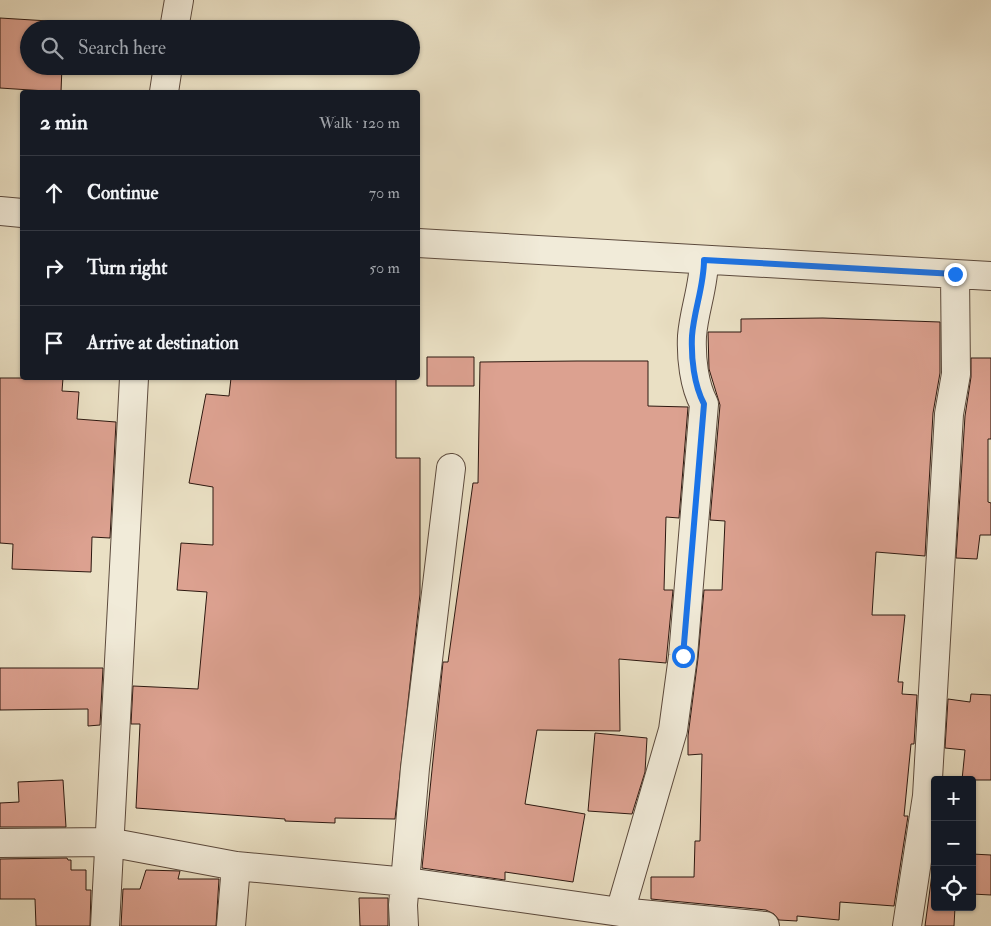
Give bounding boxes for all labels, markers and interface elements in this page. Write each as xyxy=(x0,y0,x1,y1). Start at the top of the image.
search box xyxy=(20,20,420,75)
icon: search xyxy=(38,34,66,62)
text: Search here xyxy=(78,36,166,60)
text: 2 min xyxy=(40,109,88,136)
text: Walk · 120 m xyxy=(319,113,400,133)
icon: ahead xyxy=(40,179,68,207)
text: Continue xyxy=(87,181,158,205)
text: 70 m xyxy=(369,183,400,203)
icon: right xyxy=(40,254,68,282)
text: Turn right xyxy=(87,256,167,280)
text: 50 m xyxy=(369,258,400,278)
route end xyxy=(944,263,967,286)
icon: arrive xyxy=(40,329,68,357)
text: Arrive at destination xyxy=(87,331,239,355)
route start xyxy=(672,645,695,668)
map controls xyxy=(931,776,976,911)
button: + xyxy=(931,776,976,821)
button: − xyxy=(931,821,976,866)
button: locate xyxy=(931,866,976,911)

